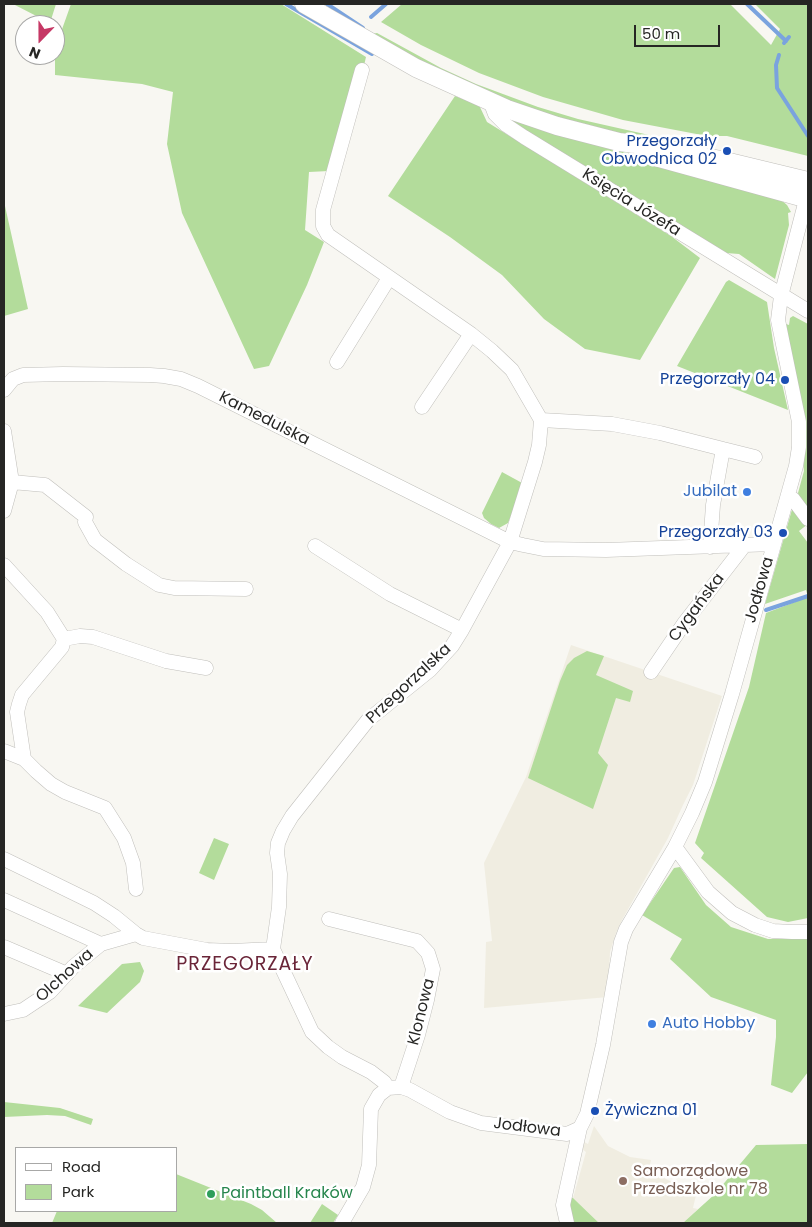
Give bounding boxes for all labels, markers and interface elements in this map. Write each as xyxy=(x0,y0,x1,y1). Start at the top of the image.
north arrow xyxy=(15,15,65,65)
scale bar xyxy=(637,15,723,47)
text: 50 m xyxy=(642,23,680,44)
text: N xyxy=(26,42,43,64)
place label: Przegorzały Obwodnica 02 xyxy=(601,132,717,170)
marker: Przegorzały Obwodnica 02 xyxy=(721,145,733,157)
street label: Księcia Józefa xyxy=(578,165,684,241)
place label: Przegorzały 04 xyxy=(660,370,775,390)
marker: Przegorzały 04 xyxy=(779,374,791,386)
street label: Kamedulska xyxy=(215,388,313,450)
place label: Jubilat xyxy=(683,482,737,502)
marker: Jubilat xyxy=(741,486,753,498)
place label: Przegorzały 03 xyxy=(659,523,773,543)
marker: Przegorzały 03 xyxy=(777,527,789,539)
street label: Jodłowa xyxy=(741,555,779,625)
street label: Cygańska xyxy=(665,570,729,646)
street label: Przegorzalska xyxy=(363,640,455,728)
street label: Olchowa xyxy=(32,945,98,1007)
district label: PRZEGORZAŁY xyxy=(175,954,315,976)
street label: Klonowa xyxy=(404,977,440,1047)
place label: Auto Hobby xyxy=(662,1014,755,1034)
marker: Auto Hobby xyxy=(646,1018,658,1030)
place label: Żywiczna 01 xyxy=(605,1101,697,1121)
marker: Żywiczna 01 xyxy=(589,1105,601,1117)
street label: Jodłowa xyxy=(492,1114,562,1142)
legend xyxy=(15,1147,178,1212)
text: Road xyxy=(62,1156,101,1177)
place label: Samorządowe Przedszkole nr 78 xyxy=(633,1162,768,1200)
marker: Samorządowe Przedszkole nr 78 xyxy=(617,1175,629,1187)
text: Park xyxy=(62,1181,94,1202)
place label: Paintball Kraków xyxy=(221,1184,353,1204)
marker: Paintball Kraków xyxy=(205,1188,217,1200)

